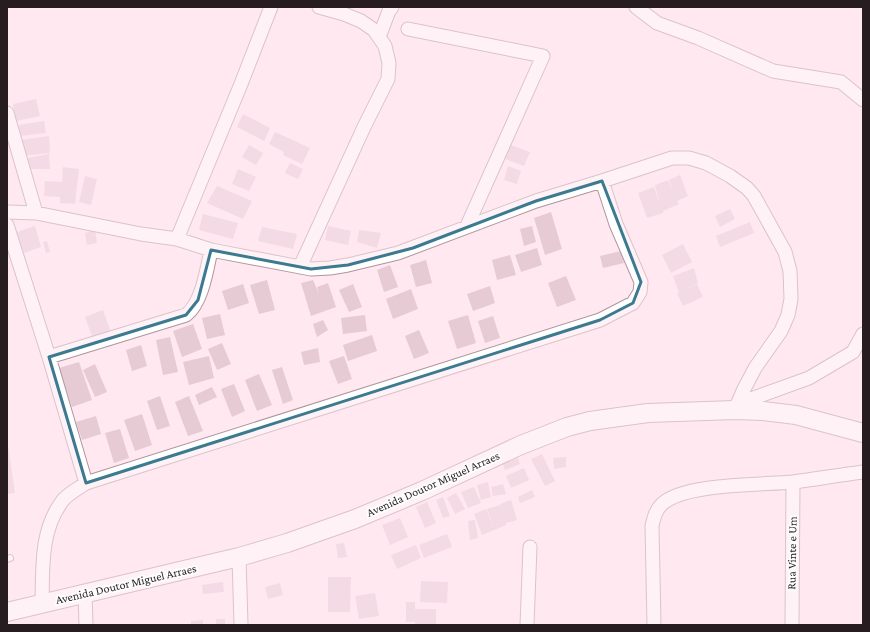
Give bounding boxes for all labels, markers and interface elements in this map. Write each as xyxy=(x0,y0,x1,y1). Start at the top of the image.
street label: Avenida Doutor Miguel Arraes xyxy=(364,448,502,520)
street label: Rua Vinte e Um xyxy=(784,516,800,590)
street label: Avenida Doutor Miguel Arraes xyxy=(54,561,198,607)

